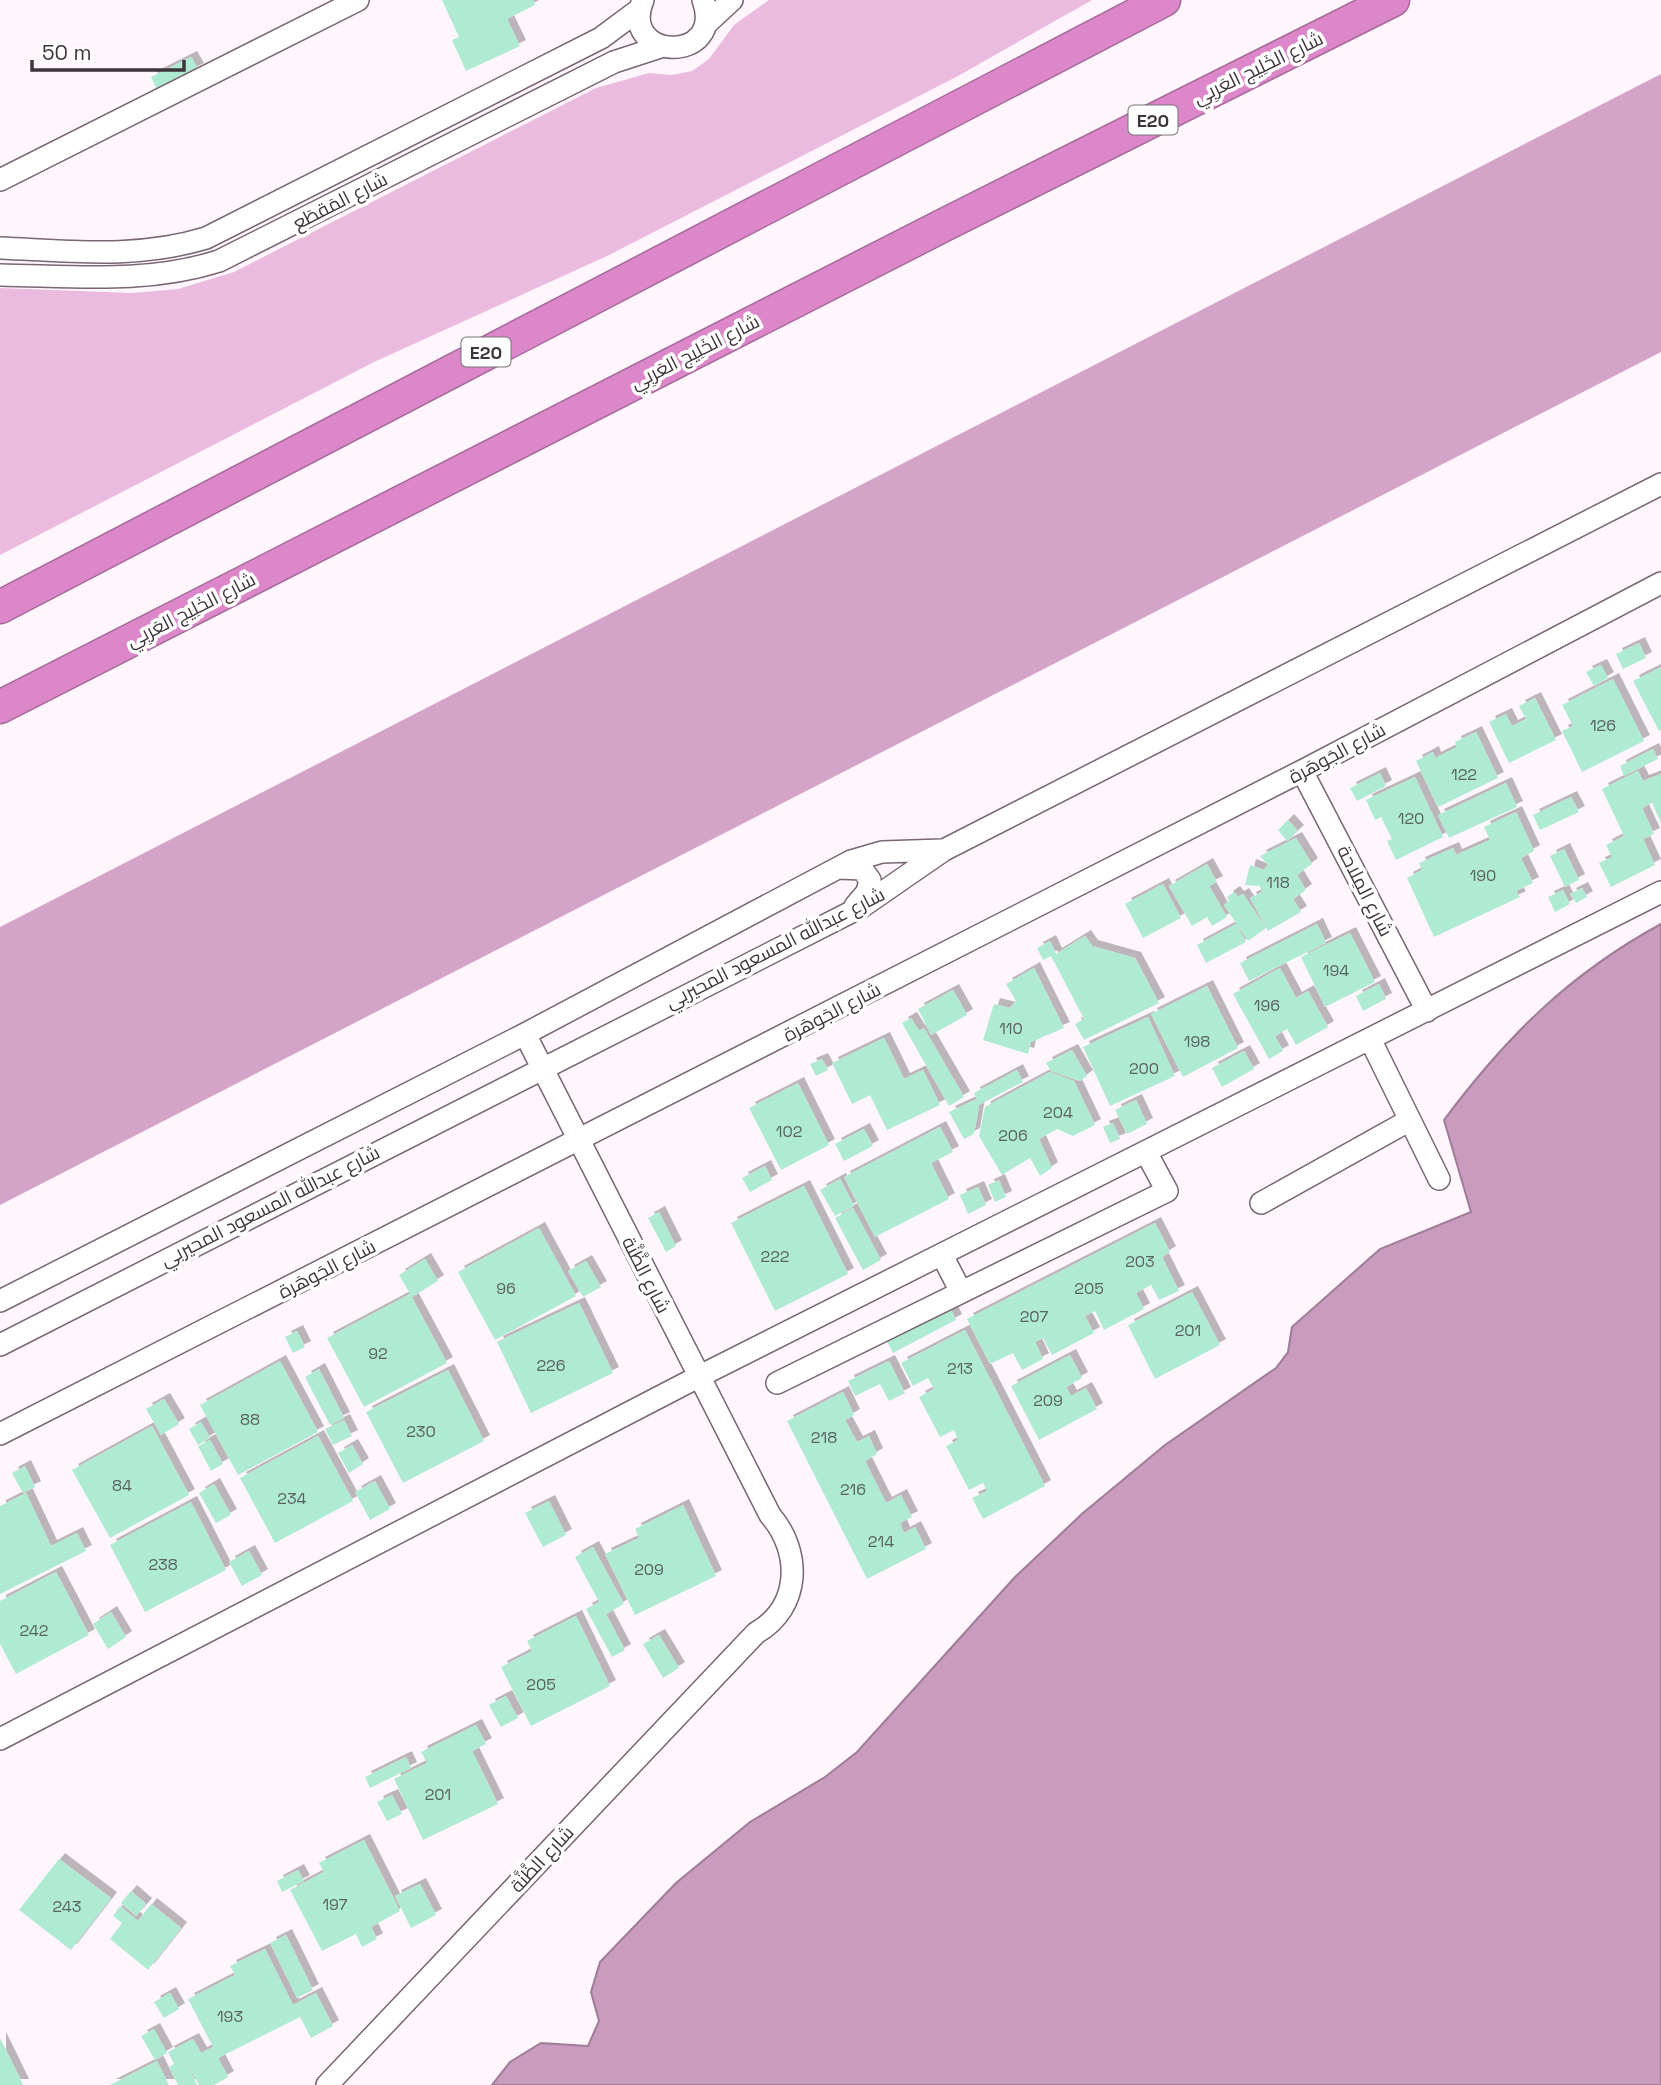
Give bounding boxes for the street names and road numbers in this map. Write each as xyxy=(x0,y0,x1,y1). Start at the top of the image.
street label: شارع الخَلِيج العَربِي xyxy=(1189,26,1328,112)
road number: E20 xyxy=(1128,106,1178,134)
street label: شارع المَقطَع xyxy=(288,166,392,236)
street label: شارع الخَلِيج العَربِي xyxy=(626,309,765,397)
road number: E20 xyxy=(462,338,510,366)
street label: شارع الخَلِيج العَربِي xyxy=(122,567,261,655)
street label: شارع الجَوهَرة xyxy=(1284,717,1390,790)
street label: شارع المِلاحة xyxy=(1330,841,1399,941)
street label: شارع عبدالله المسعود المحيربي xyxy=(661,882,890,1016)
street label: شارع الجَوهَرة xyxy=(779,977,886,1048)
street label: شارع عبدالله المسعود المحيربي xyxy=(156,1140,385,1274)
street label: شارع الظَّنَّة xyxy=(615,1232,676,1318)
street label: شارع الجَوهَرة xyxy=(274,1234,381,1305)
street label: شارع الظَّنَّة xyxy=(505,1820,580,1898)

